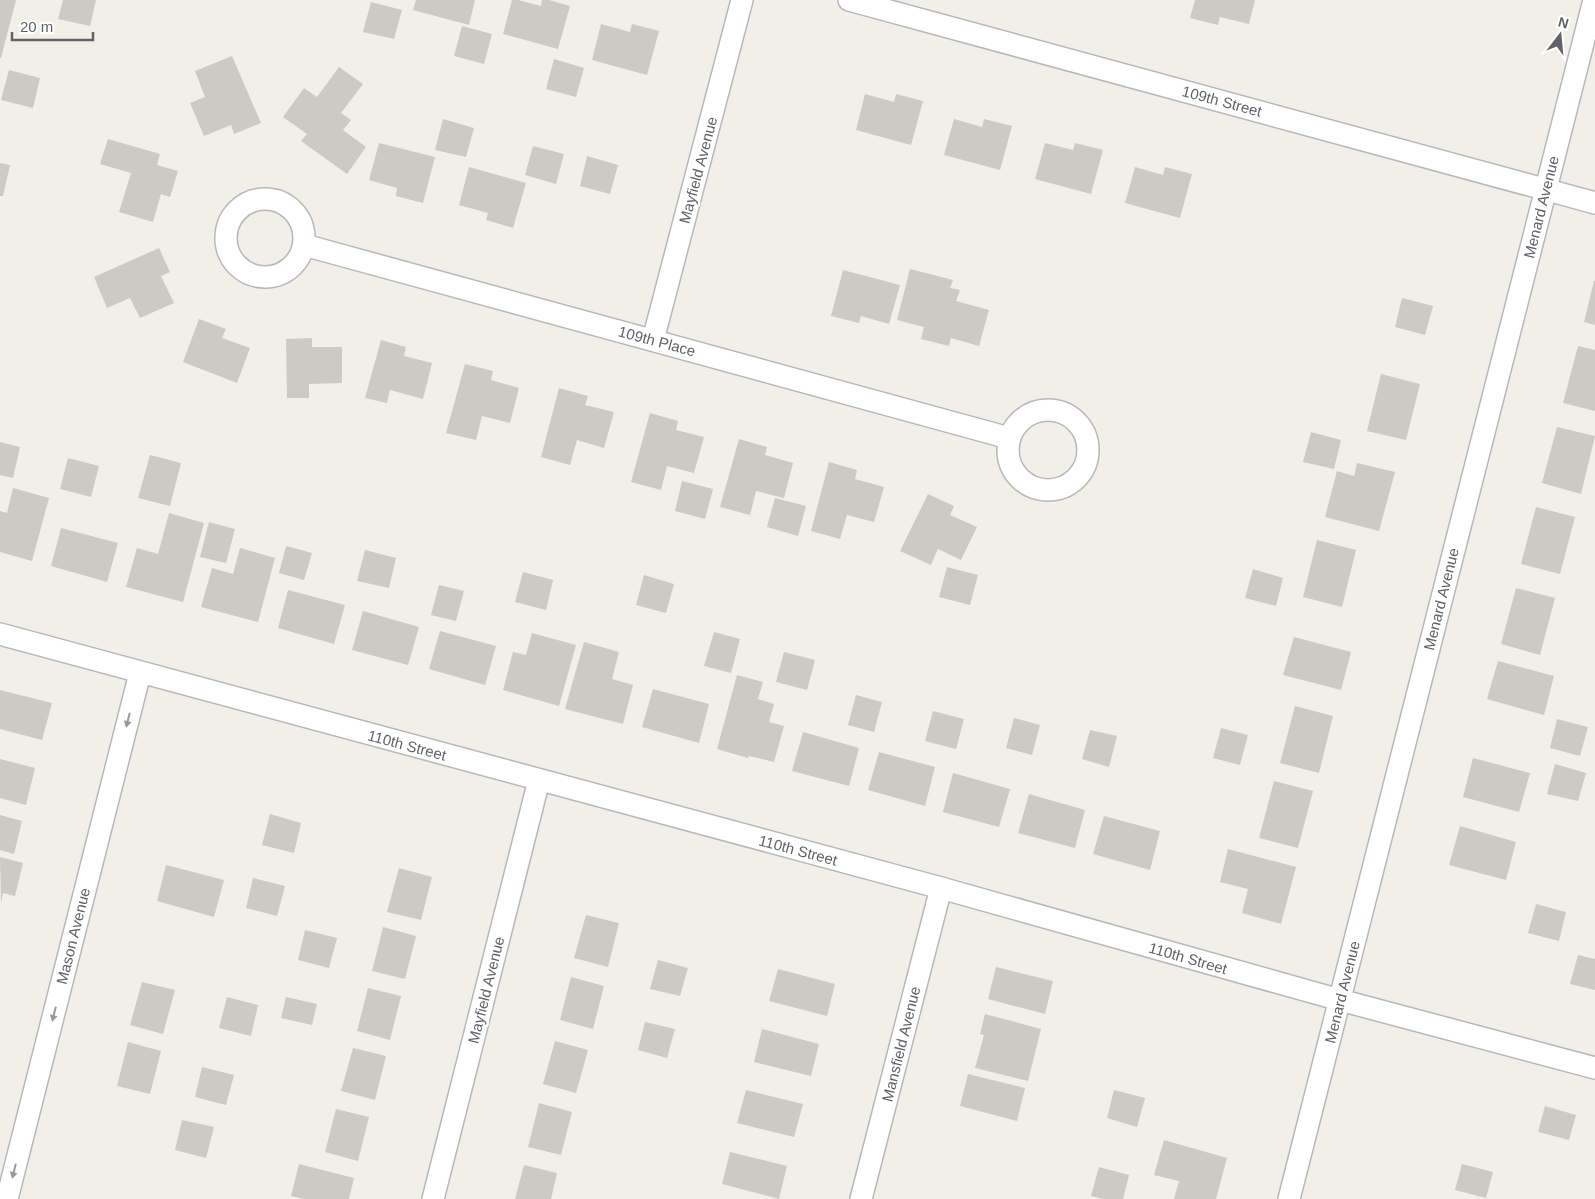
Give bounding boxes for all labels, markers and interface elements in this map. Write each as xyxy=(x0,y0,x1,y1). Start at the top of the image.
scale bar xyxy=(12,10,94,42)
north arrow xyxy=(1535,10,1585,60)
text: N xyxy=(1557,13,1571,32)
text: 20 m xyxy=(20,18,53,35)
street label: 109th Street xyxy=(1180,82,1264,120)
street label: Mayfield Avenue xyxy=(676,115,720,225)
street label: Menard Avenue xyxy=(1520,154,1562,260)
street label: 109th Place xyxy=(617,323,697,359)
street label: Menard Avenue xyxy=(1420,546,1462,652)
one-way arrow xyxy=(123,713,131,728)
street label: 110th Street xyxy=(366,726,449,764)
street label: 110th Street xyxy=(757,831,840,869)
street label: Mason Avenue xyxy=(53,886,93,986)
street label: Mayfield Avenue xyxy=(464,935,508,1045)
street label: 110th Street xyxy=(1147,939,1230,978)
street label: Menard Avenue xyxy=(1321,939,1363,1045)
street label: Mansfield Avenue xyxy=(878,985,924,1103)
one-way arrow xyxy=(50,1006,58,1021)
one-way arrow xyxy=(10,1164,18,1179)

